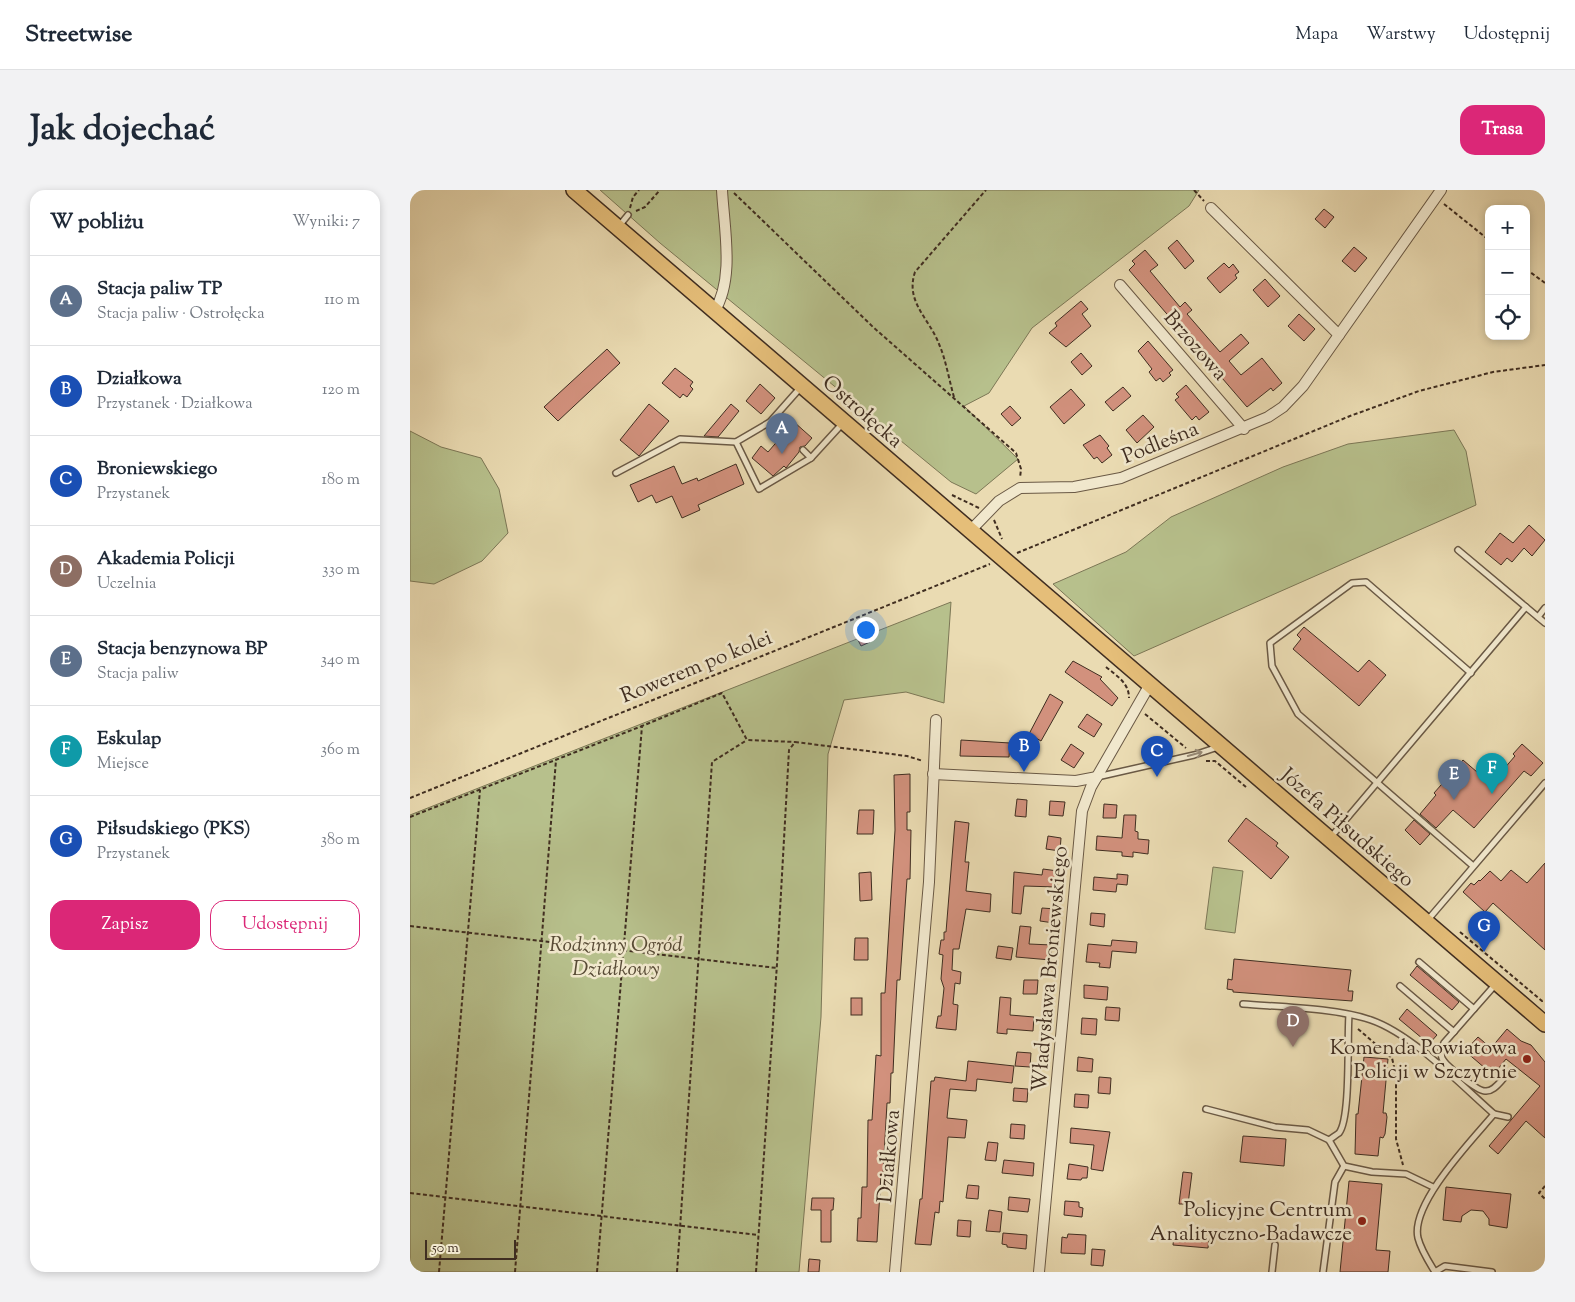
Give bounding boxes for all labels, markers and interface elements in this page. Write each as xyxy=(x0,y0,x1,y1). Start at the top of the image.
text: Streetwise xyxy=(25,18,132,52)
text: Mapa xyxy=(1295,22,1338,48)
text: Warstwy xyxy=(1366,22,1436,48)
text: Udostępnij xyxy=(1464,22,1550,48)
text: Jak dojechać xyxy=(30,105,215,156)
button: Trasa xyxy=(1460,105,1545,155)
map controls xyxy=(1485,205,1530,340)
button: + xyxy=(1485,205,1530,250)
text: W pobliżu xyxy=(50,208,144,238)
text: Wyniki: 7 xyxy=(292,211,360,234)
button: − xyxy=(1485,250,1530,295)
text: Stacja paliw TP xyxy=(97,276,222,303)
text: A xyxy=(60,289,73,312)
text: 110 m xyxy=(324,289,360,312)
button: locate xyxy=(1485,295,1530,340)
text: Stacja paliw · Ostrołęcka xyxy=(97,303,265,326)
street label: Brzozowa xyxy=(1155,304,1234,388)
text: Działkowa xyxy=(97,366,182,393)
street label: Ostrołęcka xyxy=(815,369,909,456)
text: B xyxy=(61,379,71,402)
text: 120 m xyxy=(322,379,360,402)
text: Przystanek · Działkowa xyxy=(97,393,253,416)
pin: A xyxy=(766,413,798,454)
street label: Podleśna xyxy=(1118,415,1204,473)
text: Broniewskiego xyxy=(97,456,217,483)
text: C xyxy=(60,469,72,492)
text: 180 m xyxy=(321,469,360,492)
text: Przystanek xyxy=(97,483,170,506)
text: Akademia Policji xyxy=(97,546,235,573)
text: D xyxy=(60,559,72,582)
text: 330 m xyxy=(322,559,360,582)
text: Uczelnia xyxy=(97,573,156,596)
your location xyxy=(853,617,879,643)
street label: Rowerem po kolei xyxy=(616,624,777,712)
text: Stacja benzynowa BP xyxy=(97,636,268,663)
text: E xyxy=(61,649,71,672)
text: 340 m xyxy=(321,649,360,672)
text: Stacja paliw xyxy=(97,663,179,686)
text: Eskulap xyxy=(97,726,161,753)
pin: B xyxy=(1008,731,1040,772)
pin: C xyxy=(1141,736,1173,777)
text: F xyxy=(62,739,70,762)
text: 360 m xyxy=(321,739,360,762)
one-way arrow xyxy=(1187,749,1203,759)
text: Miejsce xyxy=(97,753,149,776)
pin: F xyxy=(1476,753,1508,794)
pin: E xyxy=(1438,759,1470,800)
street label: Józefa Piłsudskiego xyxy=(1272,761,1420,895)
text: Piłsudskiego (PKS) xyxy=(97,816,251,843)
text: G xyxy=(59,829,73,852)
text: 380 m xyxy=(320,829,360,852)
text: Przystanek xyxy=(97,843,170,866)
street label: Władysława Broniewskiego xyxy=(1025,845,1077,1094)
button: Zapisz xyxy=(50,900,200,950)
button: Udostępnij xyxy=(210,900,360,950)
pin: G xyxy=(1468,911,1500,952)
park label: Rodzinny Ogród Działkowy xyxy=(549,931,683,985)
pin: D xyxy=(1277,1006,1309,1047)
place label: Komenda Powiatowa Policji w Szczytnie xyxy=(1330,1034,1517,1088)
marker: Komenda Powiatowa Policji w Szczytnie xyxy=(1521,1053,1533,1065)
street label: Działkowa xyxy=(871,1108,909,1204)
place label: Policyjne Centrum Analityczno-Badawcze xyxy=(1149,1196,1352,1250)
marker: Policyjne Centrum Analityczno-Badawcze xyxy=(1356,1215,1368,1227)
scale bar xyxy=(425,1237,516,1260)
text: 50 m xyxy=(432,1239,459,1259)

